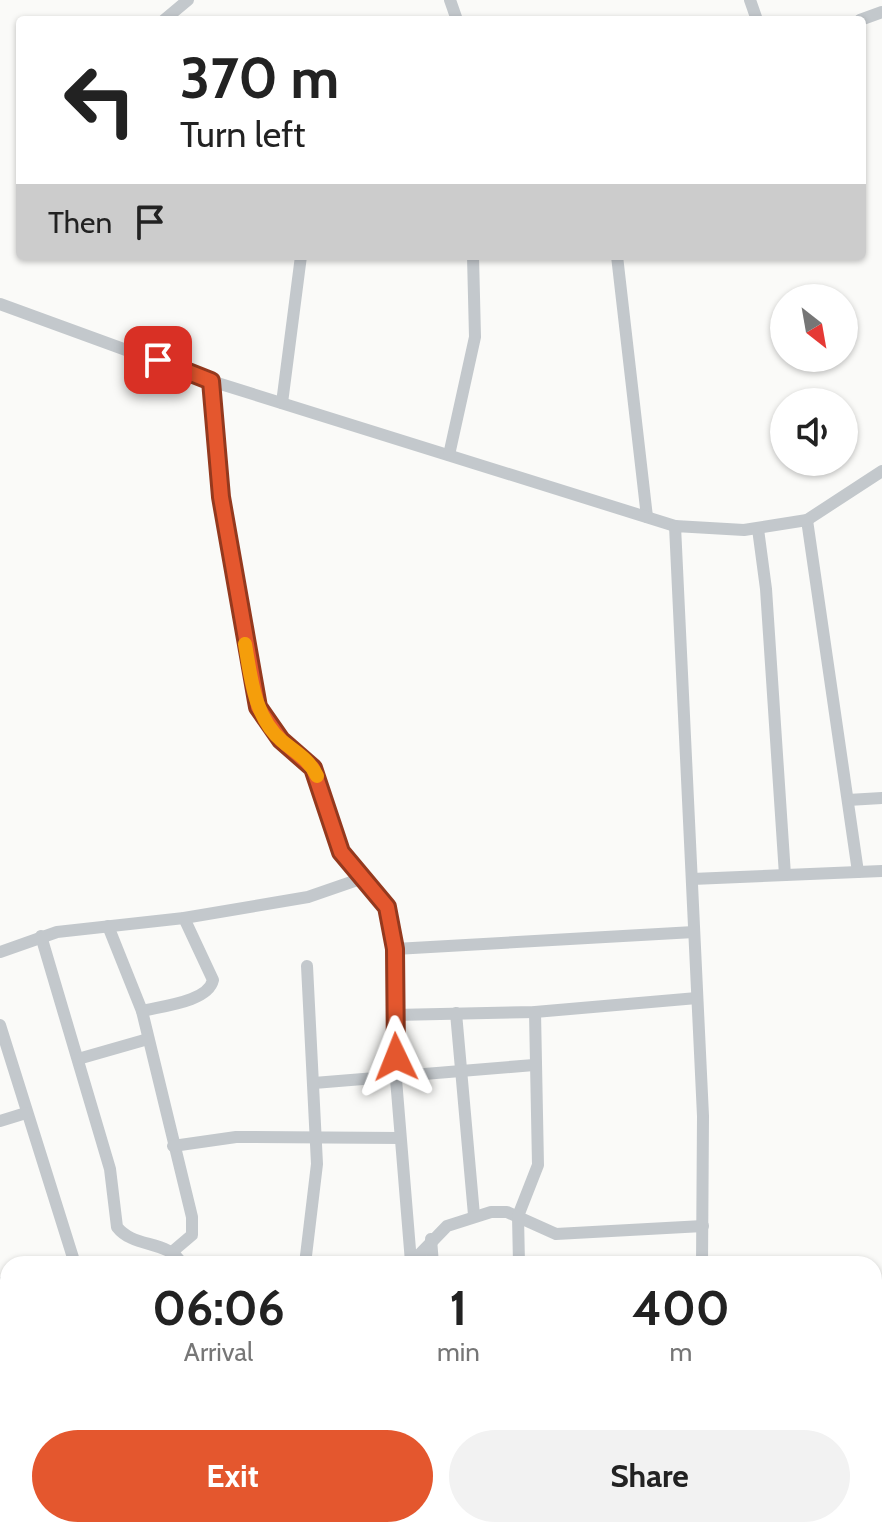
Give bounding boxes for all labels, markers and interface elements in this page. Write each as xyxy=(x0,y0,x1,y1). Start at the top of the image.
text: 370 m xyxy=(180,44,339,112)
icon: left xyxy=(48,48,152,152)
text: Turn left xyxy=(180,112,305,156)
icon: arrive xyxy=(128,200,172,244)
text: Then xyxy=(48,204,112,241)
north arrow xyxy=(770,284,858,372)
map controls xyxy=(770,284,858,476)
pin xyxy=(124,326,192,394)
icon: arrive xyxy=(136,338,180,382)
button: sound xyxy=(770,388,858,476)
position arrow xyxy=(354,1015,438,1099)
text: 06:06 xyxy=(152,1279,285,1337)
text: 1 xyxy=(450,1279,467,1337)
text: 400 xyxy=(632,1279,730,1337)
text: Arrival xyxy=(184,1336,253,1368)
text: min xyxy=(437,1336,480,1368)
text: m xyxy=(669,1336,692,1368)
button: Exit xyxy=(32,1430,433,1522)
button: Share xyxy=(449,1430,850,1522)

